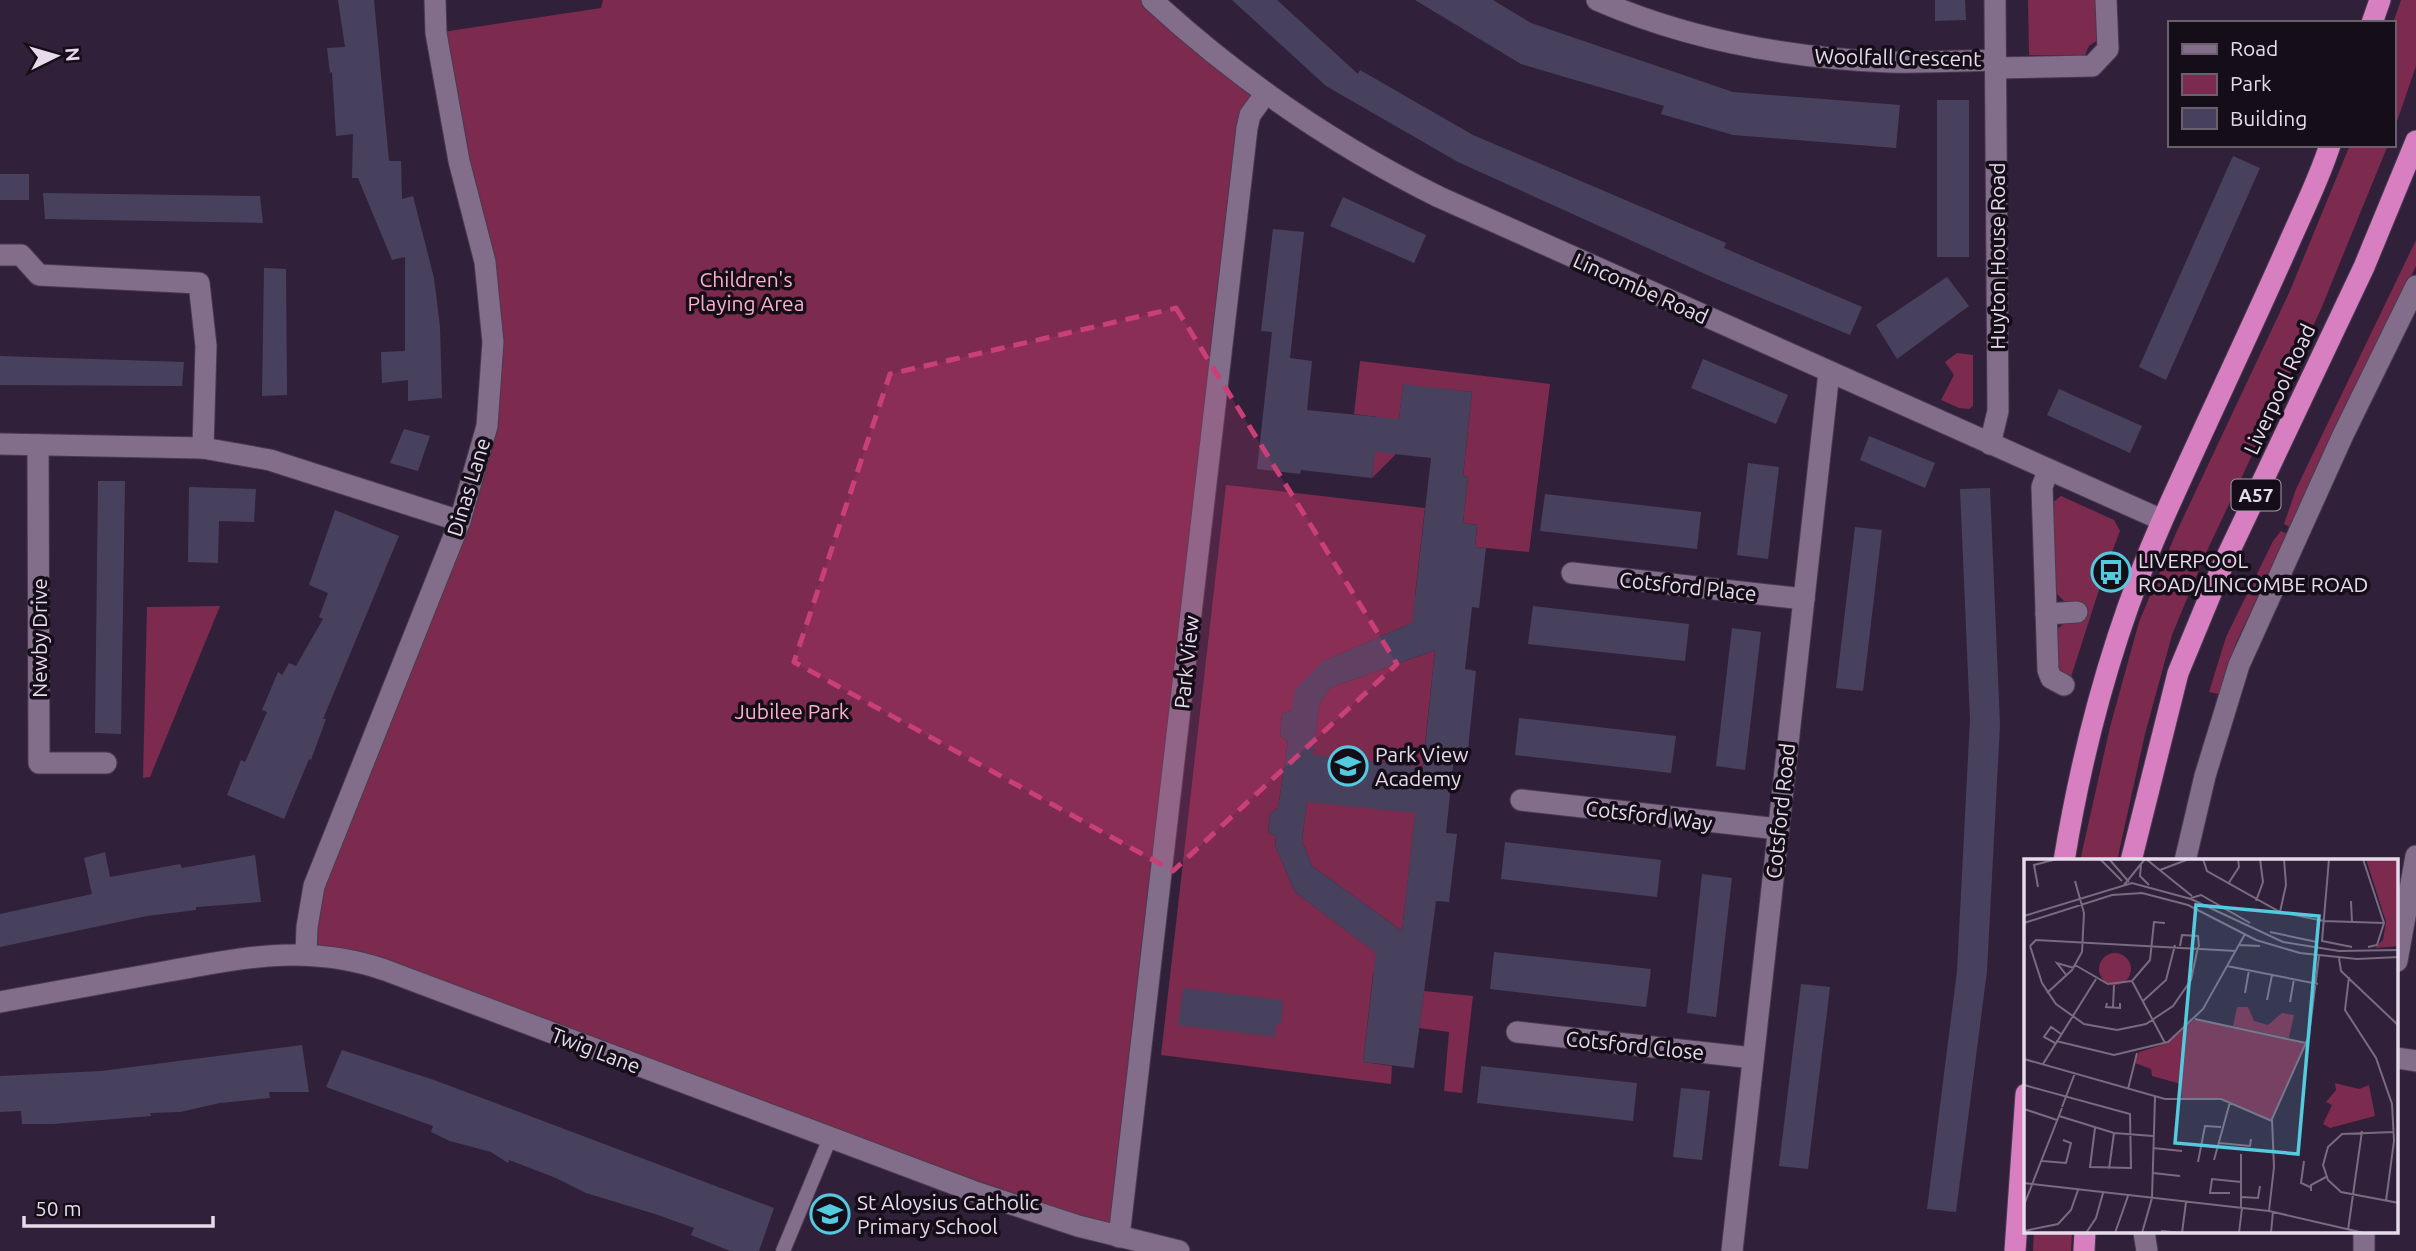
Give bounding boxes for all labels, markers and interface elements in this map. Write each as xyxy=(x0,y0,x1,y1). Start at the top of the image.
north arrow xyxy=(21,21,91,91)
legend xyxy=(2168,21,2395,147)
text: Road xyxy=(2230,36,2278,60)
street label: Woolfall Crescent xyxy=(1814,44,1982,70)
text: N xyxy=(61,46,85,63)
text: Park xyxy=(2230,71,2272,95)
text: Building xyxy=(2230,106,2307,130)
street label: Huyton House Road xyxy=(1985,163,2009,349)
street label: Lincombe Road xyxy=(1570,248,1712,328)
park label: Children's Playing Area xyxy=(688,267,804,315)
street label: Liverpool Road xyxy=(2238,320,2320,458)
street label: Dinas Lane xyxy=(442,435,494,539)
road number: A57 xyxy=(2232,480,2280,510)
place label: LIVERPOOL ROAD/LINCOMBE ROAD xyxy=(2138,548,2368,596)
bus stop icon: LIVERPOOL ROAD/LINCOMBE ROAD xyxy=(2090,551,2132,593)
street label: Cotsford Place xyxy=(1618,567,1758,605)
street label: Newby Drive xyxy=(27,578,51,698)
street label: Park View xyxy=(1169,614,1203,710)
park label: Jubilee Park xyxy=(735,699,850,723)
place label: Park View Academy xyxy=(1375,742,1469,790)
street label: Cotsford Road xyxy=(1761,742,1799,880)
school or university icon: Park View Academy xyxy=(1327,745,1369,787)
street label: Cotsford Way xyxy=(1584,795,1714,835)
inset map xyxy=(2024,859,2398,1234)
street label: Twig Lane xyxy=(548,1022,644,1078)
street label: Cotsford Close xyxy=(1565,1026,1705,1064)
scale bar xyxy=(24,1184,214,1228)
place label: St Aloysius Catholic Primary School xyxy=(857,1190,1040,1238)
school or university icon: St Aloysius Catholic Primary School xyxy=(809,1193,851,1235)
text: 50 m xyxy=(35,1196,82,1220)

